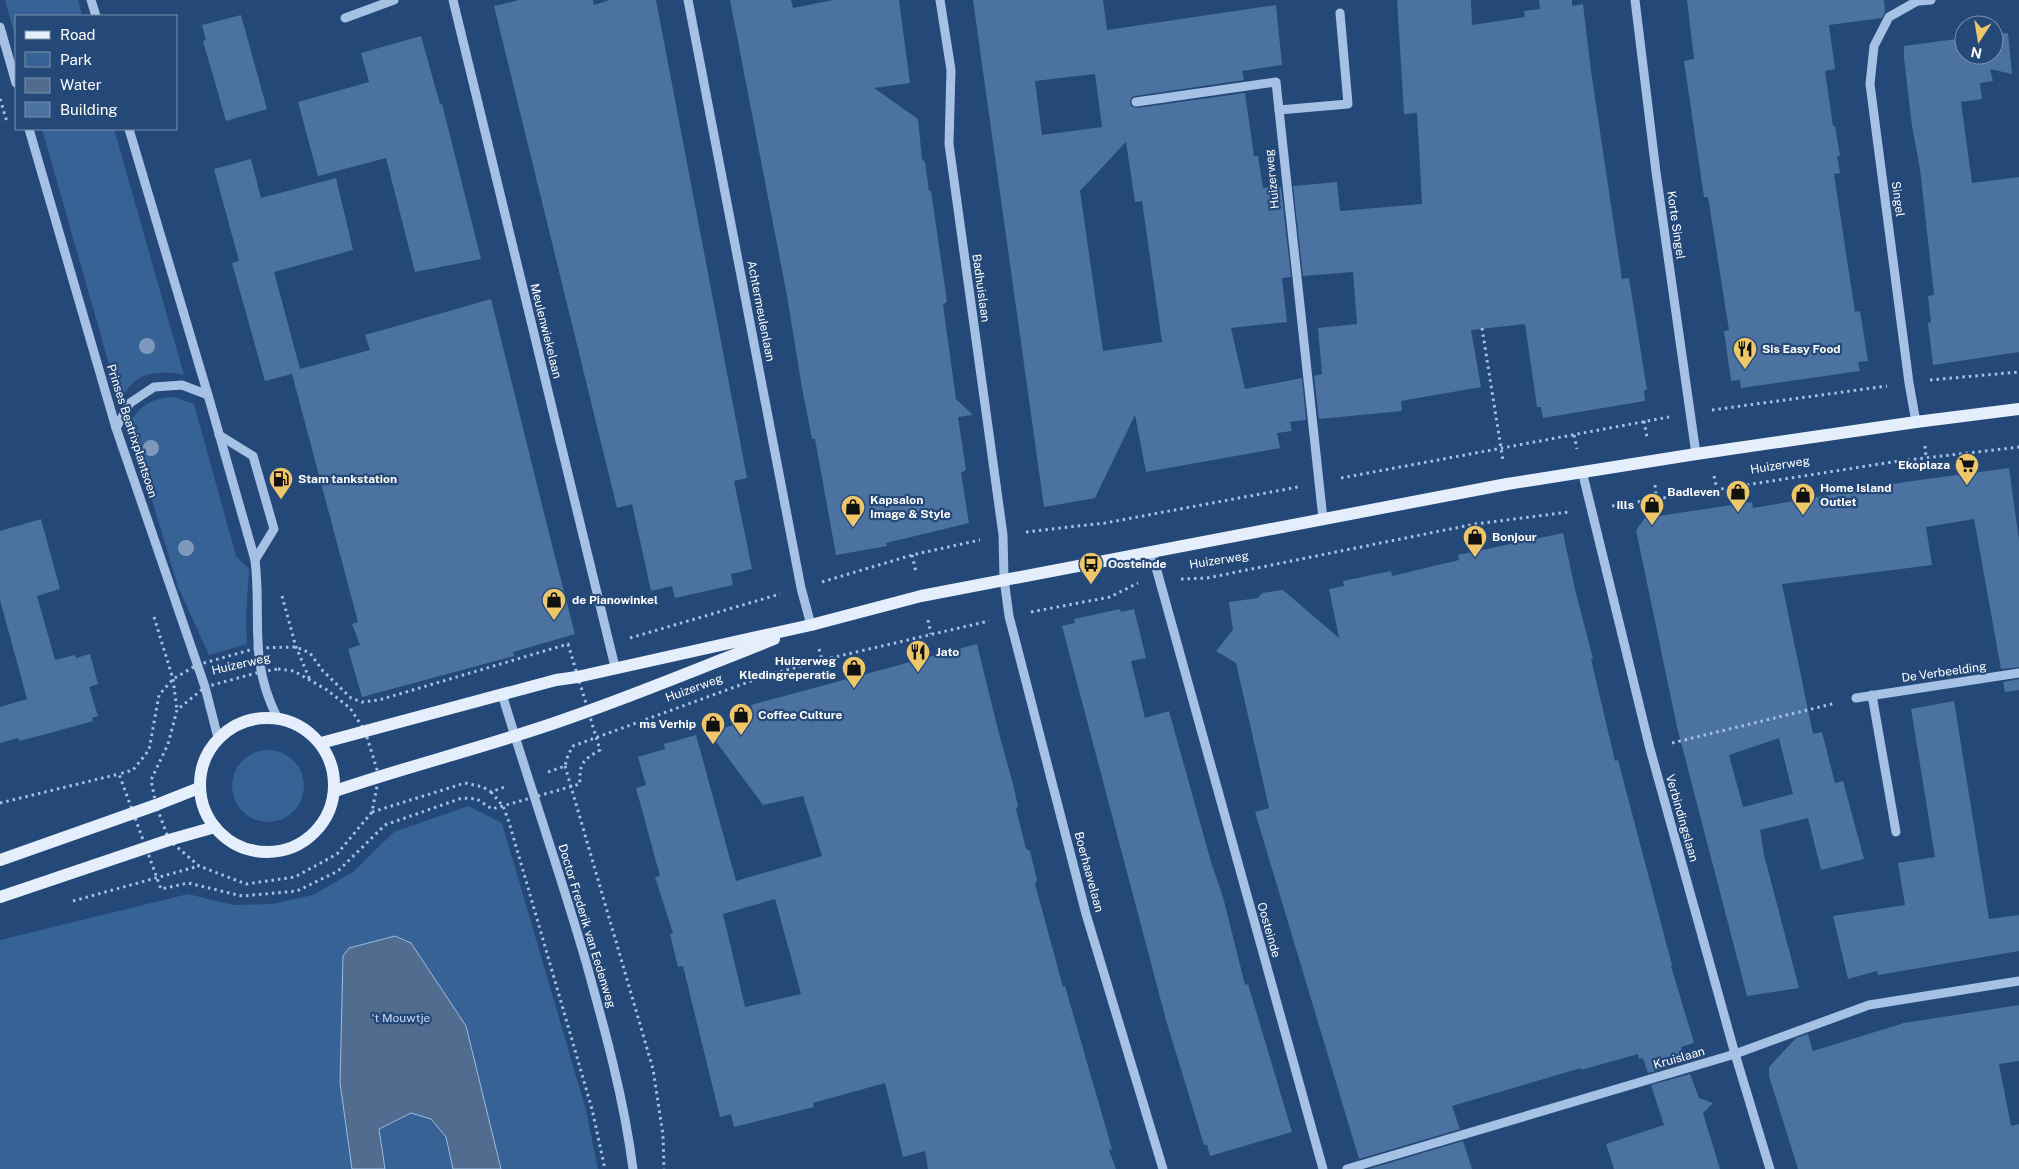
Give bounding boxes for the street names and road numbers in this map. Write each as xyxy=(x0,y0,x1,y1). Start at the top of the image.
street label: Huizerweg xyxy=(1262,148,1282,210)
street label: Singel xyxy=(1889,180,1907,218)
street label: Korte Singel xyxy=(1664,190,1688,260)
street label: Badhuislaan xyxy=(969,253,993,323)
street label: Achtermeulenlaan xyxy=(744,259,778,363)
street label: Meulenwiekelaan xyxy=(527,282,565,380)
street label: Prinses Beatrixplantsoen xyxy=(104,362,160,500)
street label: Huizerweg xyxy=(1749,453,1811,477)
street label: Huizerweg xyxy=(1188,548,1250,572)
street label: Huizerweg xyxy=(210,650,272,678)
street label: De Verbeelding xyxy=(1901,659,1987,685)
street label: Huizerweg xyxy=(663,671,725,705)
street label: Verbindingslaan xyxy=(1663,773,1701,863)
street label: Boerhaavelaan xyxy=(1072,830,1106,914)
street label: Doctor Frederik van Eedenweg xyxy=(555,842,619,1010)
street label: Oosteinde xyxy=(1254,901,1284,959)
street label: Kruislaan xyxy=(1652,1044,1706,1072)

